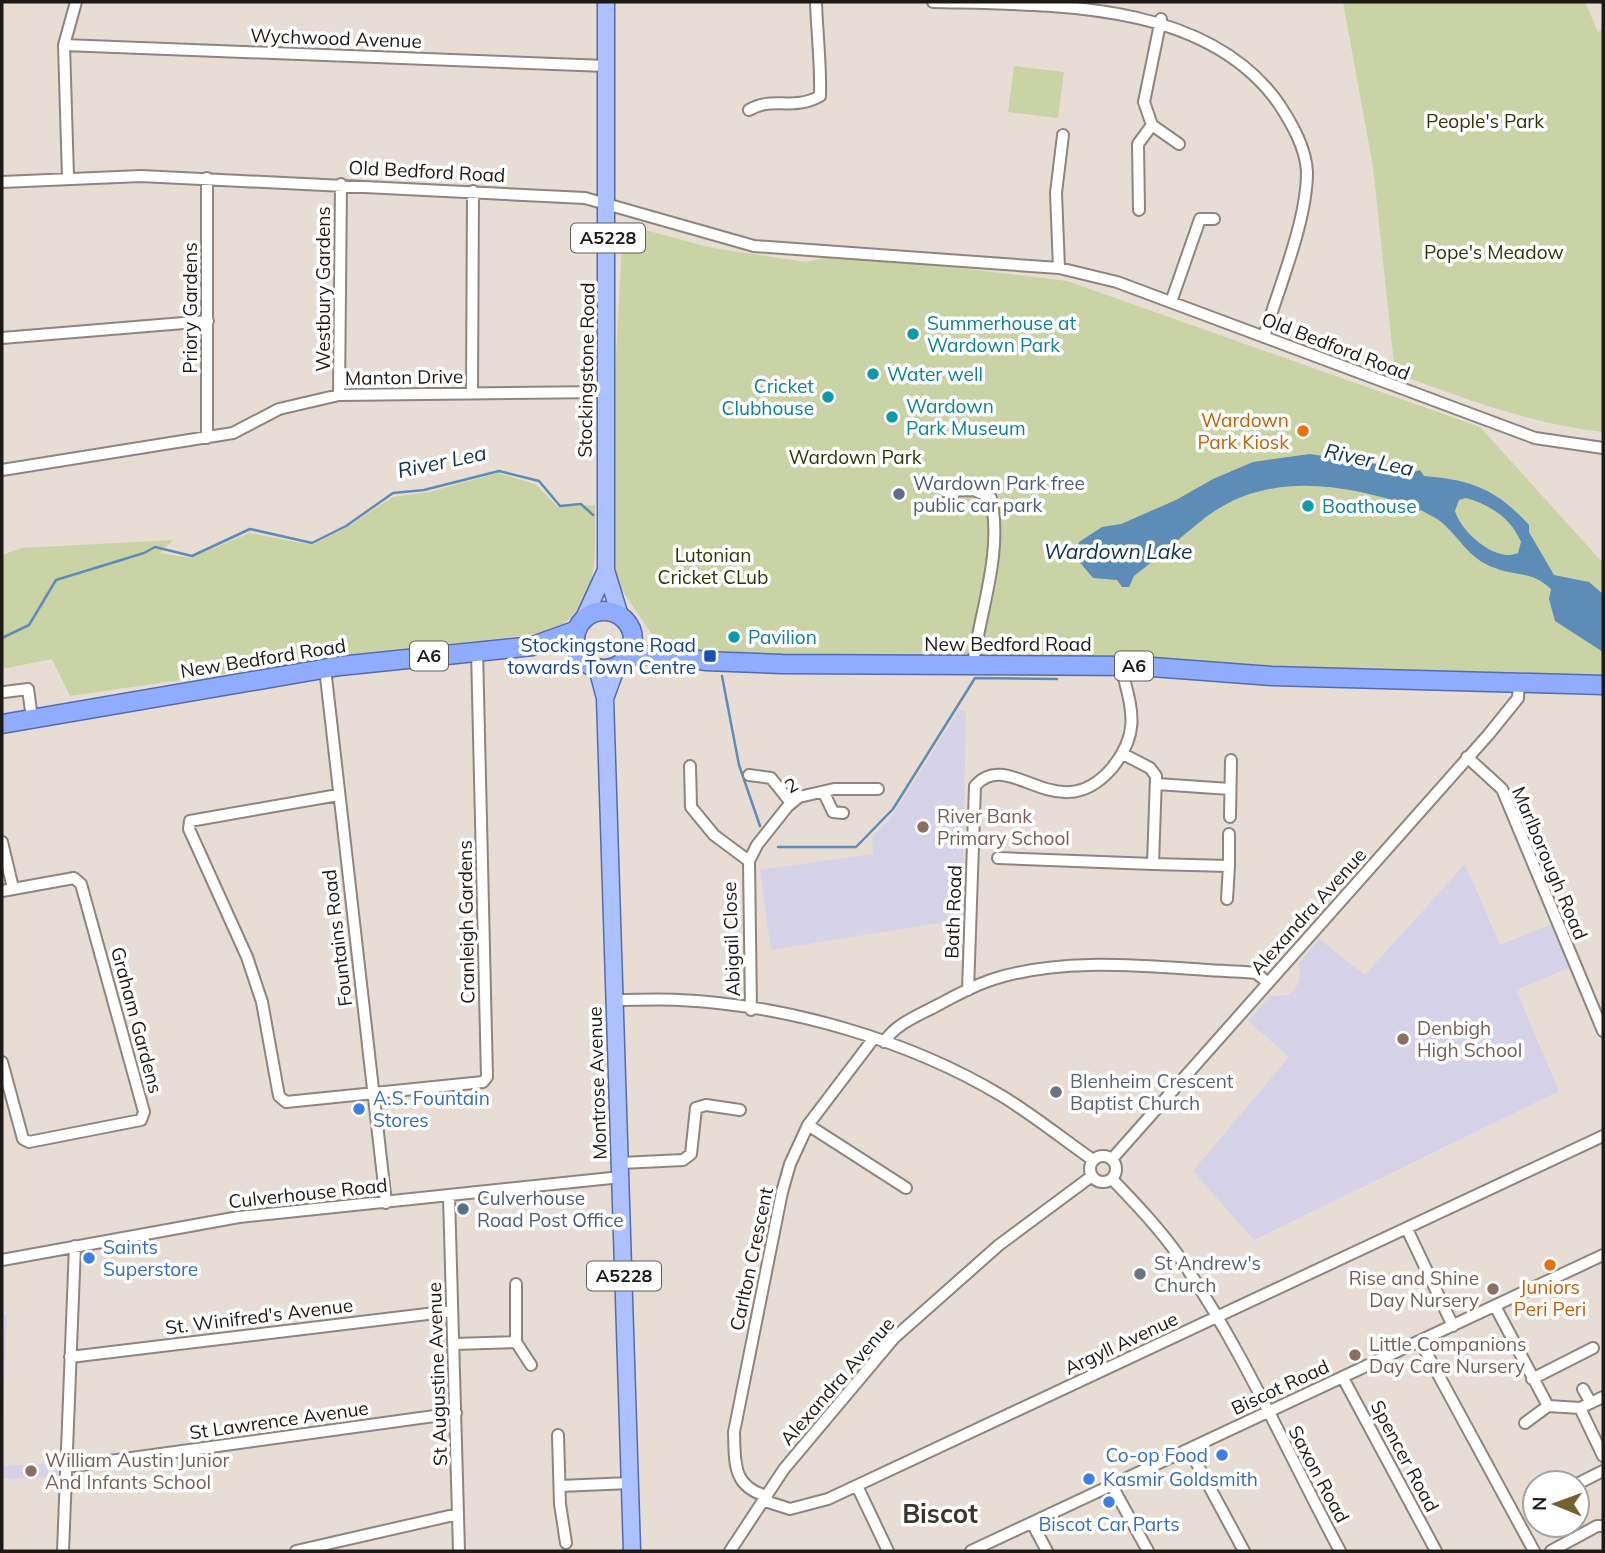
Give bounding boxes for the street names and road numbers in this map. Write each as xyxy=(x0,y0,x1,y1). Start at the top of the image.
street label: Wychwood Avenue xyxy=(250,23,422,53)
street label: Old Bedford Road xyxy=(348,155,506,187)
street label: Westbury Gardens xyxy=(311,206,335,372)
road number: A5228 xyxy=(571,224,645,252)
street label: Priory Gardens xyxy=(178,242,202,374)
street label: Stockingstone Road xyxy=(572,282,600,458)
street label: Old Bedford Road xyxy=(1258,307,1414,385)
street label: Manton Drive xyxy=(345,364,463,390)
street label: New Bedford Road xyxy=(924,632,1092,656)
street label: New Bedford Road xyxy=(179,633,347,683)
road number: A6 xyxy=(410,642,448,670)
road number: A6 xyxy=(1115,652,1153,680)
street label: 2 xyxy=(780,772,802,798)
street label: Marlborough Road xyxy=(1507,783,1593,943)
street label: Cranleigh Gardens xyxy=(453,840,479,1004)
street label: Alexandra Avenue xyxy=(1245,843,1371,979)
street label: Bath Road xyxy=(939,865,967,959)
street label: Fountains Road xyxy=(317,868,357,1008)
street label: Abigail Close xyxy=(717,881,745,997)
street label: Graham Gardens xyxy=(106,944,168,1096)
street label: Montrose Avenue xyxy=(582,1006,612,1160)
street label: Culverhouse Road xyxy=(227,1173,389,1213)
street label: Carlton Crescent xyxy=(724,1185,778,1333)
road number: A5228 xyxy=(587,1261,661,1290)
street label: St Augustine Avenue xyxy=(422,1282,452,1466)
street label: St. Winifred's Avenue xyxy=(164,1293,354,1339)
street label: Argyll Avenue xyxy=(1060,1306,1182,1380)
street label: Alexandra Avenue xyxy=(775,1312,899,1450)
street label: Biscot Road xyxy=(1227,1354,1333,1420)
street label: St Lawrence Avenue xyxy=(188,1396,370,1444)
street label: Spencer Road xyxy=(1366,1396,1444,1516)
street label: Saxon Road xyxy=(1283,1421,1355,1527)

